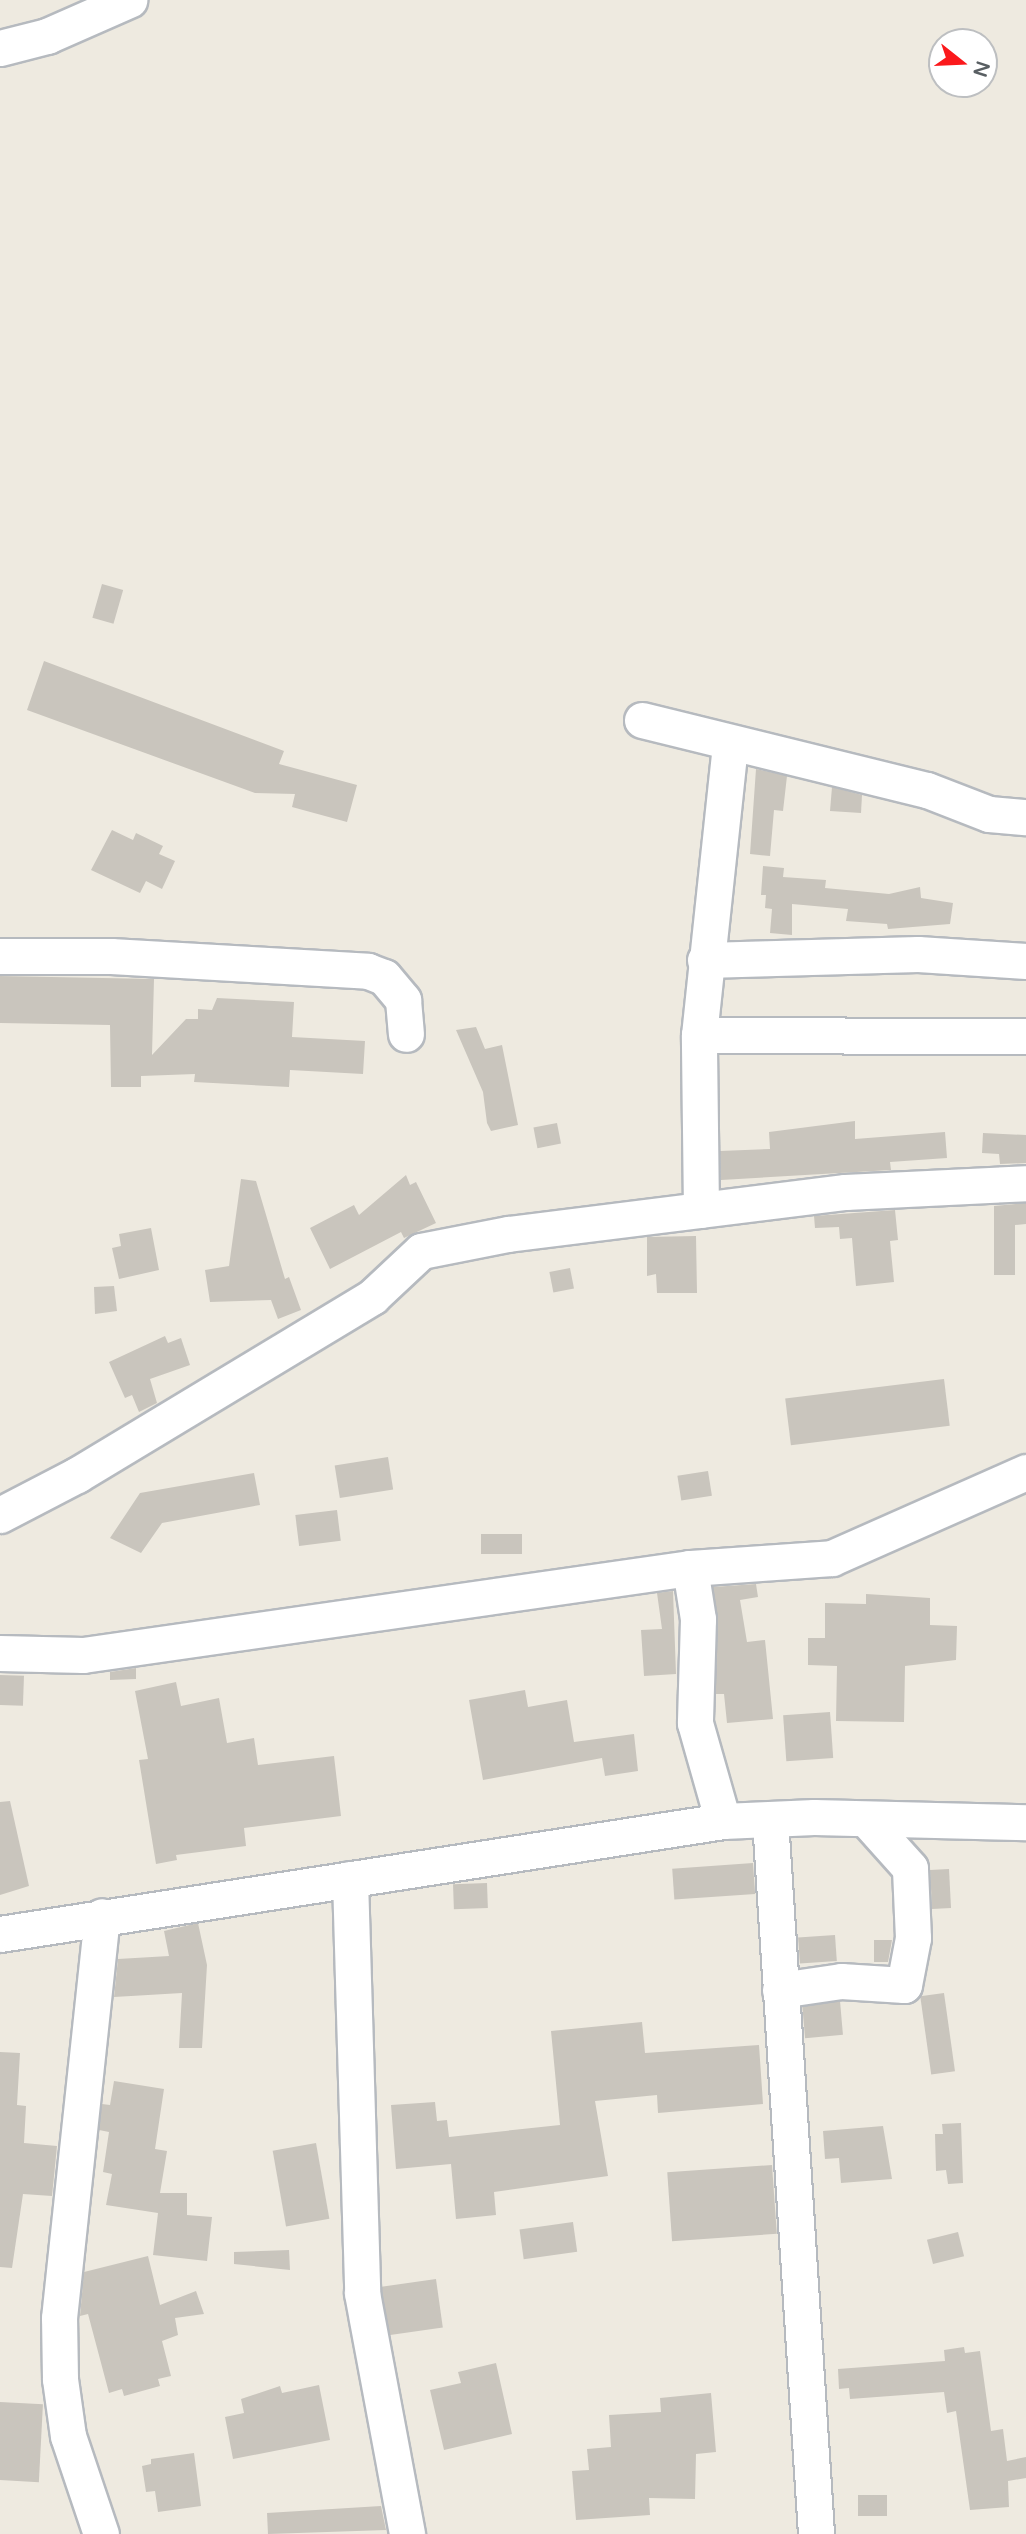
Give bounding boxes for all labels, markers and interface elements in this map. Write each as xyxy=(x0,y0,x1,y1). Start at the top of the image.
north arrow xyxy=(928,28,998,98)
text: N xyxy=(968,58,994,80)

